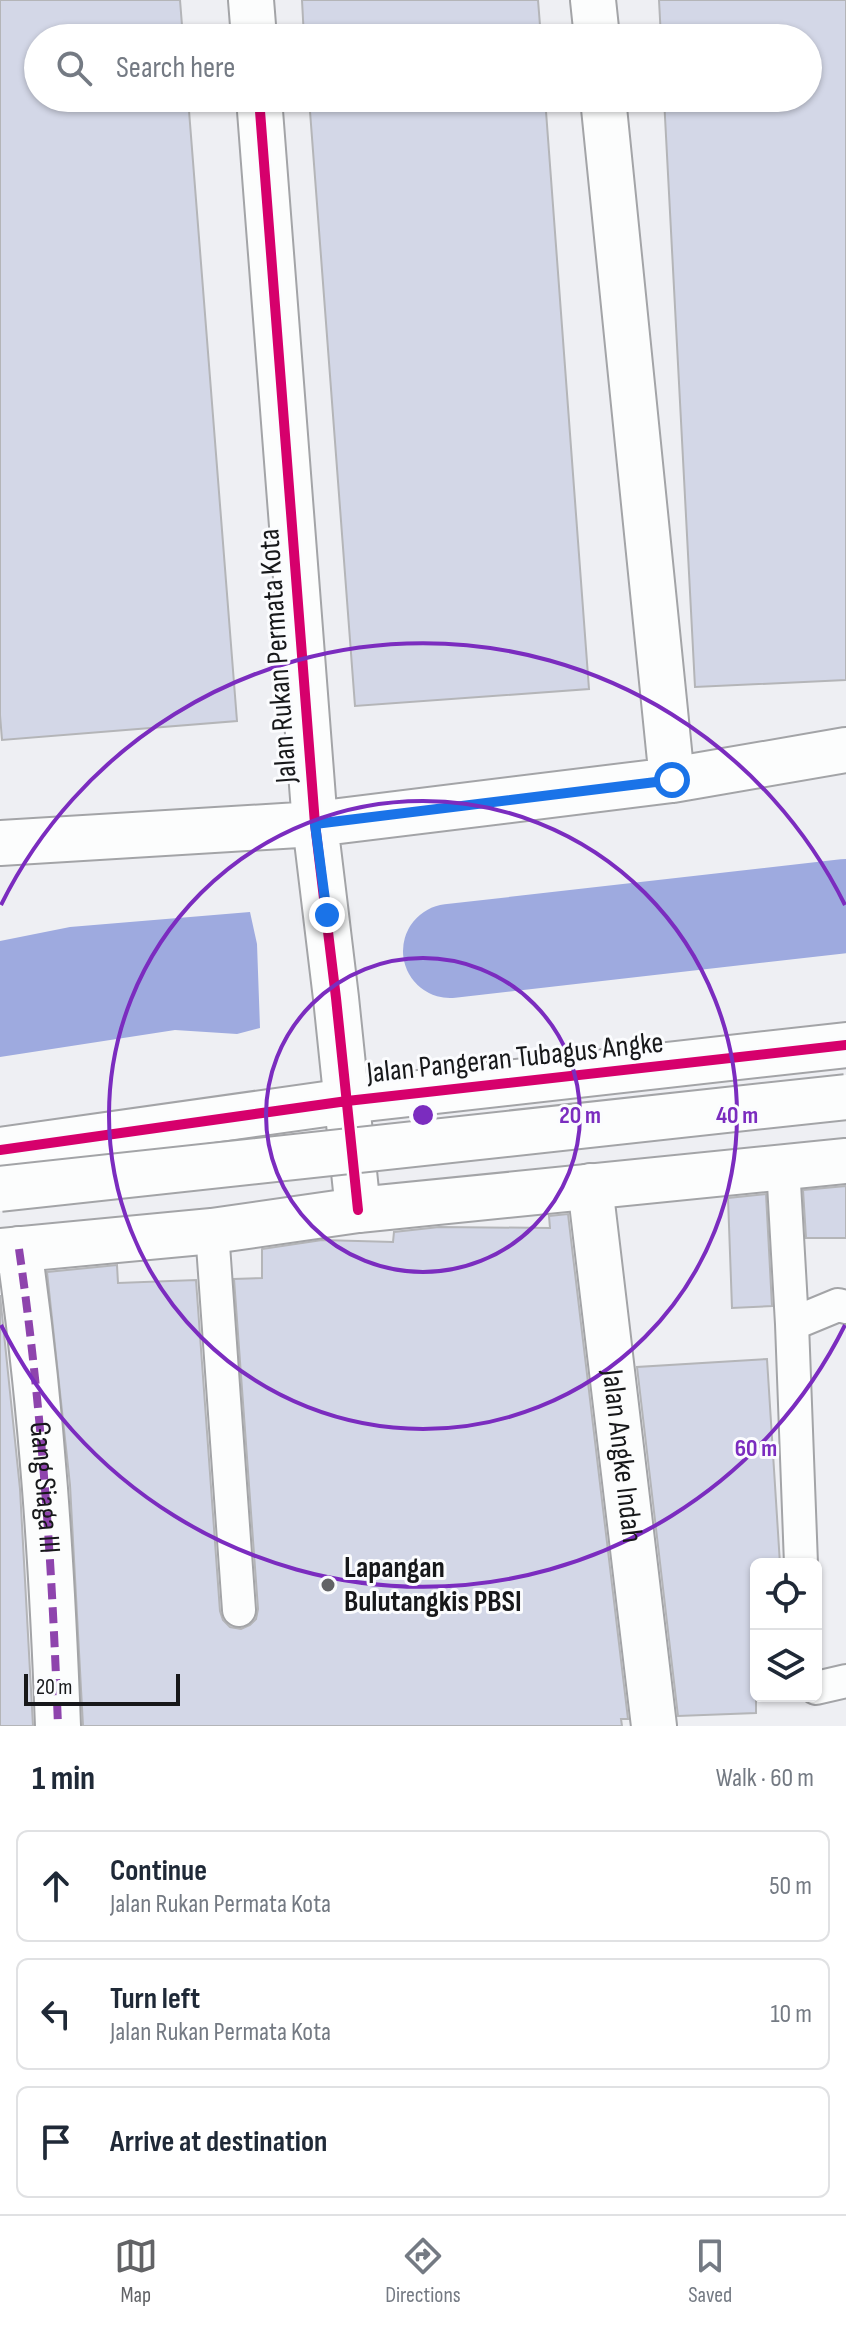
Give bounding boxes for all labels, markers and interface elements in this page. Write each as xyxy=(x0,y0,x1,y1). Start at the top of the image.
search box xyxy=(24,24,822,112)
icon: search xyxy=(52,46,96,90)
text: Search here xyxy=(116,50,235,86)
street label: Jalan Rukan Permata Kota xyxy=(251,528,305,785)
route start xyxy=(654,762,690,798)
route end xyxy=(309,897,345,933)
street label: Jalan Pangeran Tubagus Angke xyxy=(364,1025,665,1092)
centre of rings xyxy=(409,1101,437,1129)
text: 20 m xyxy=(559,1101,601,1130)
text: 40 m xyxy=(716,1101,758,1130)
street label: Jalan Angke Indah xyxy=(594,1366,650,1545)
street label: Gang Siaga III xyxy=(21,1420,67,1555)
text: 60 m xyxy=(735,1434,777,1463)
place label: Lapangan Bulutangkis PBSI xyxy=(344,1550,522,1620)
map controls xyxy=(750,1558,822,1702)
button: locate xyxy=(750,1558,822,1630)
marker: Lapangan Bulutangkis PBSI xyxy=(319,1576,337,1594)
button: layers xyxy=(750,1630,822,1702)
scale bar xyxy=(24,1670,180,1706)
text: 20 m xyxy=(36,1674,73,1701)
text: 1 min xyxy=(32,1758,95,1799)
text: Walk · 60 m xyxy=(716,1763,814,1794)
text: Continue xyxy=(110,1853,207,1889)
icon: ahead xyxy=(34,1864,78,1908)
text: 50 m xyxy=(769,1871,812,1902)
text: Jalan Rukan Permata Kota xyxy=(110,1889,331,1920)
text: Turn left xyxy=(110,1981,200,2017)
icon: left xyxy=(34,1992,78,2036)
text: 10 m xyxy=(770,1999,812,2030)
text: Jalan Rukan Permata Kota xyxy=(110,2017,331,2048)
icon: arrive xyxy=(34,2120,78,2164)
text: Arrive at destination xyxy=(110,2124,327,2160)
tab: Map xyxy=(114,2234,158,2309)
tab: Directions xyxy=(385,2234,461,2309)
tab: Saved xyxy=(688,2234,732,2309)

